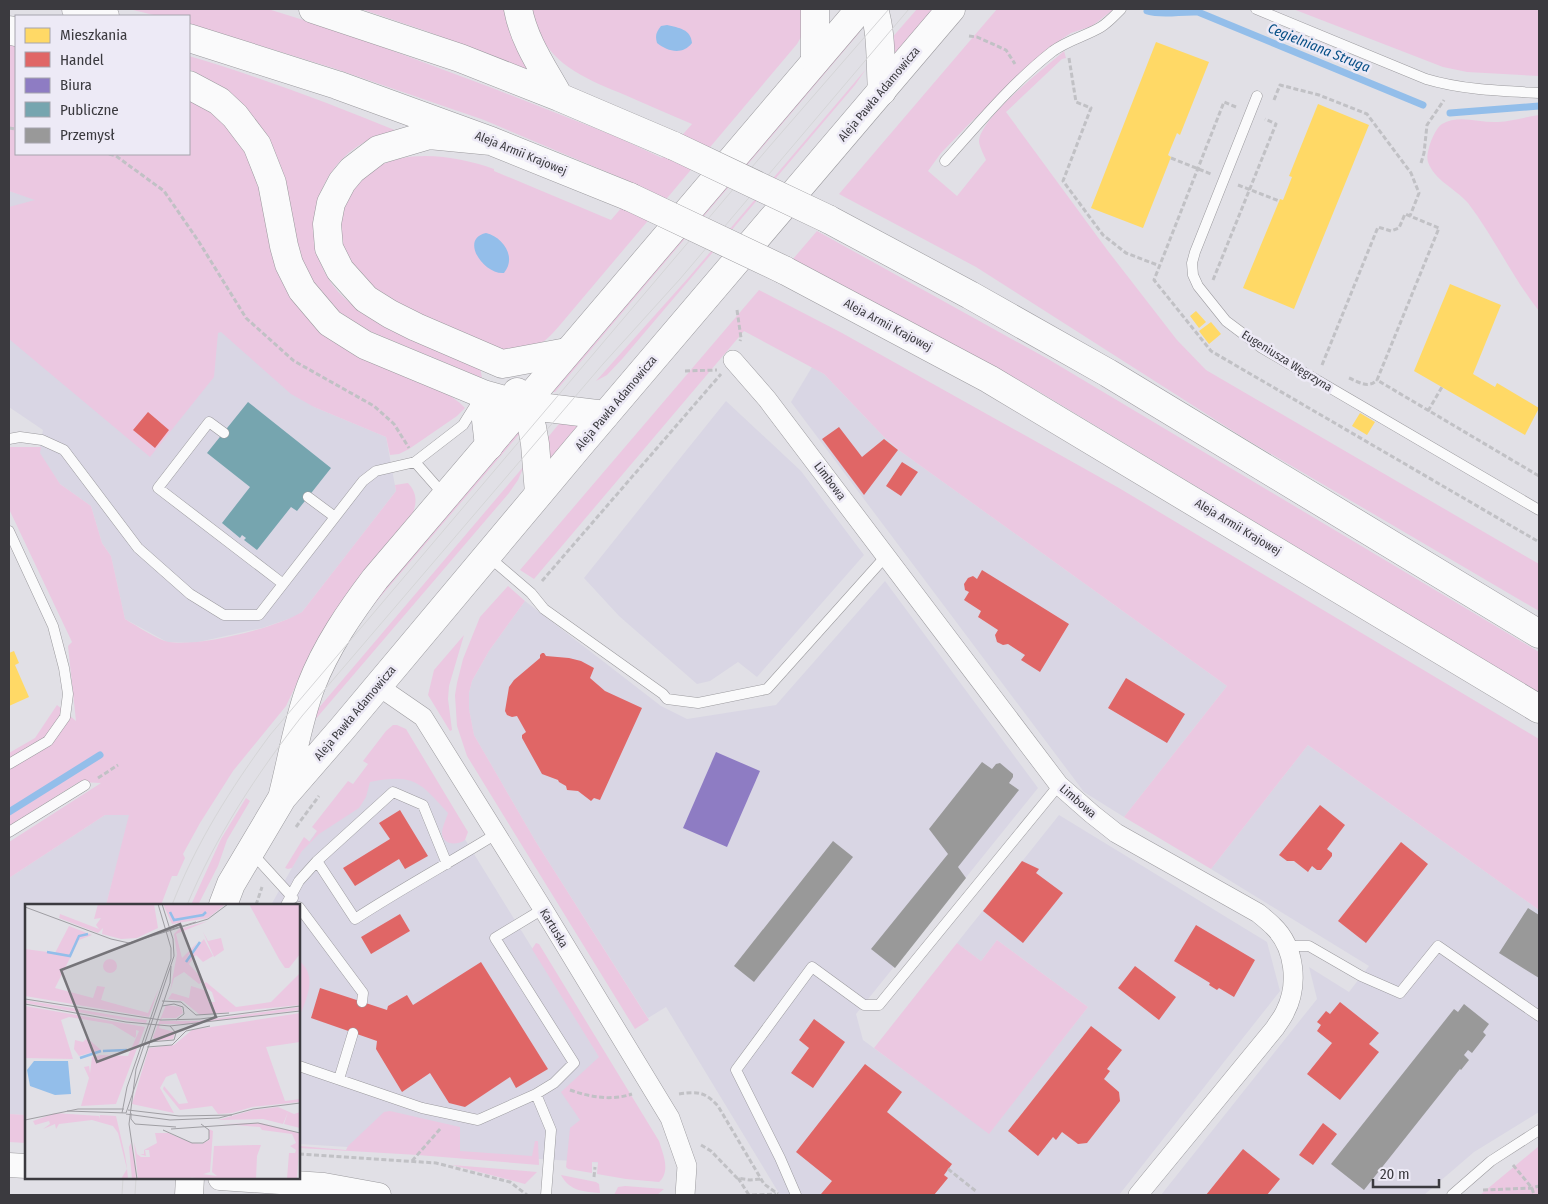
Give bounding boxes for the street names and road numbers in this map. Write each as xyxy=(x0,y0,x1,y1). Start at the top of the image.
street label: Aleja Pawła Adamowicza xyxy=(835,44,923,144)
street label: Aleja Armii Krajowej xyxy=(473,128,569,178)
street label: Aleja Armii Krajowej xyxy=(842,296,934,354)
street label: Eugeniusza Węgrzyna xyxy=(1239,328,1335,395)
street label: Aleja Pawła Adamowicza xyxy=(572,353,660,453)
street label: Limbowa xyxy=(811,459,849,503)
street label: Aleja Armii Krajowej xyxy=(1193,496,1283,558)
street label: Aleja Pawła Adamowicza xyxy=(311,663,399,763)
street label: Limbowa xyxy=(1057,781,1099,821)
street label: Kartuska xyxy=(537,906,571,950)

